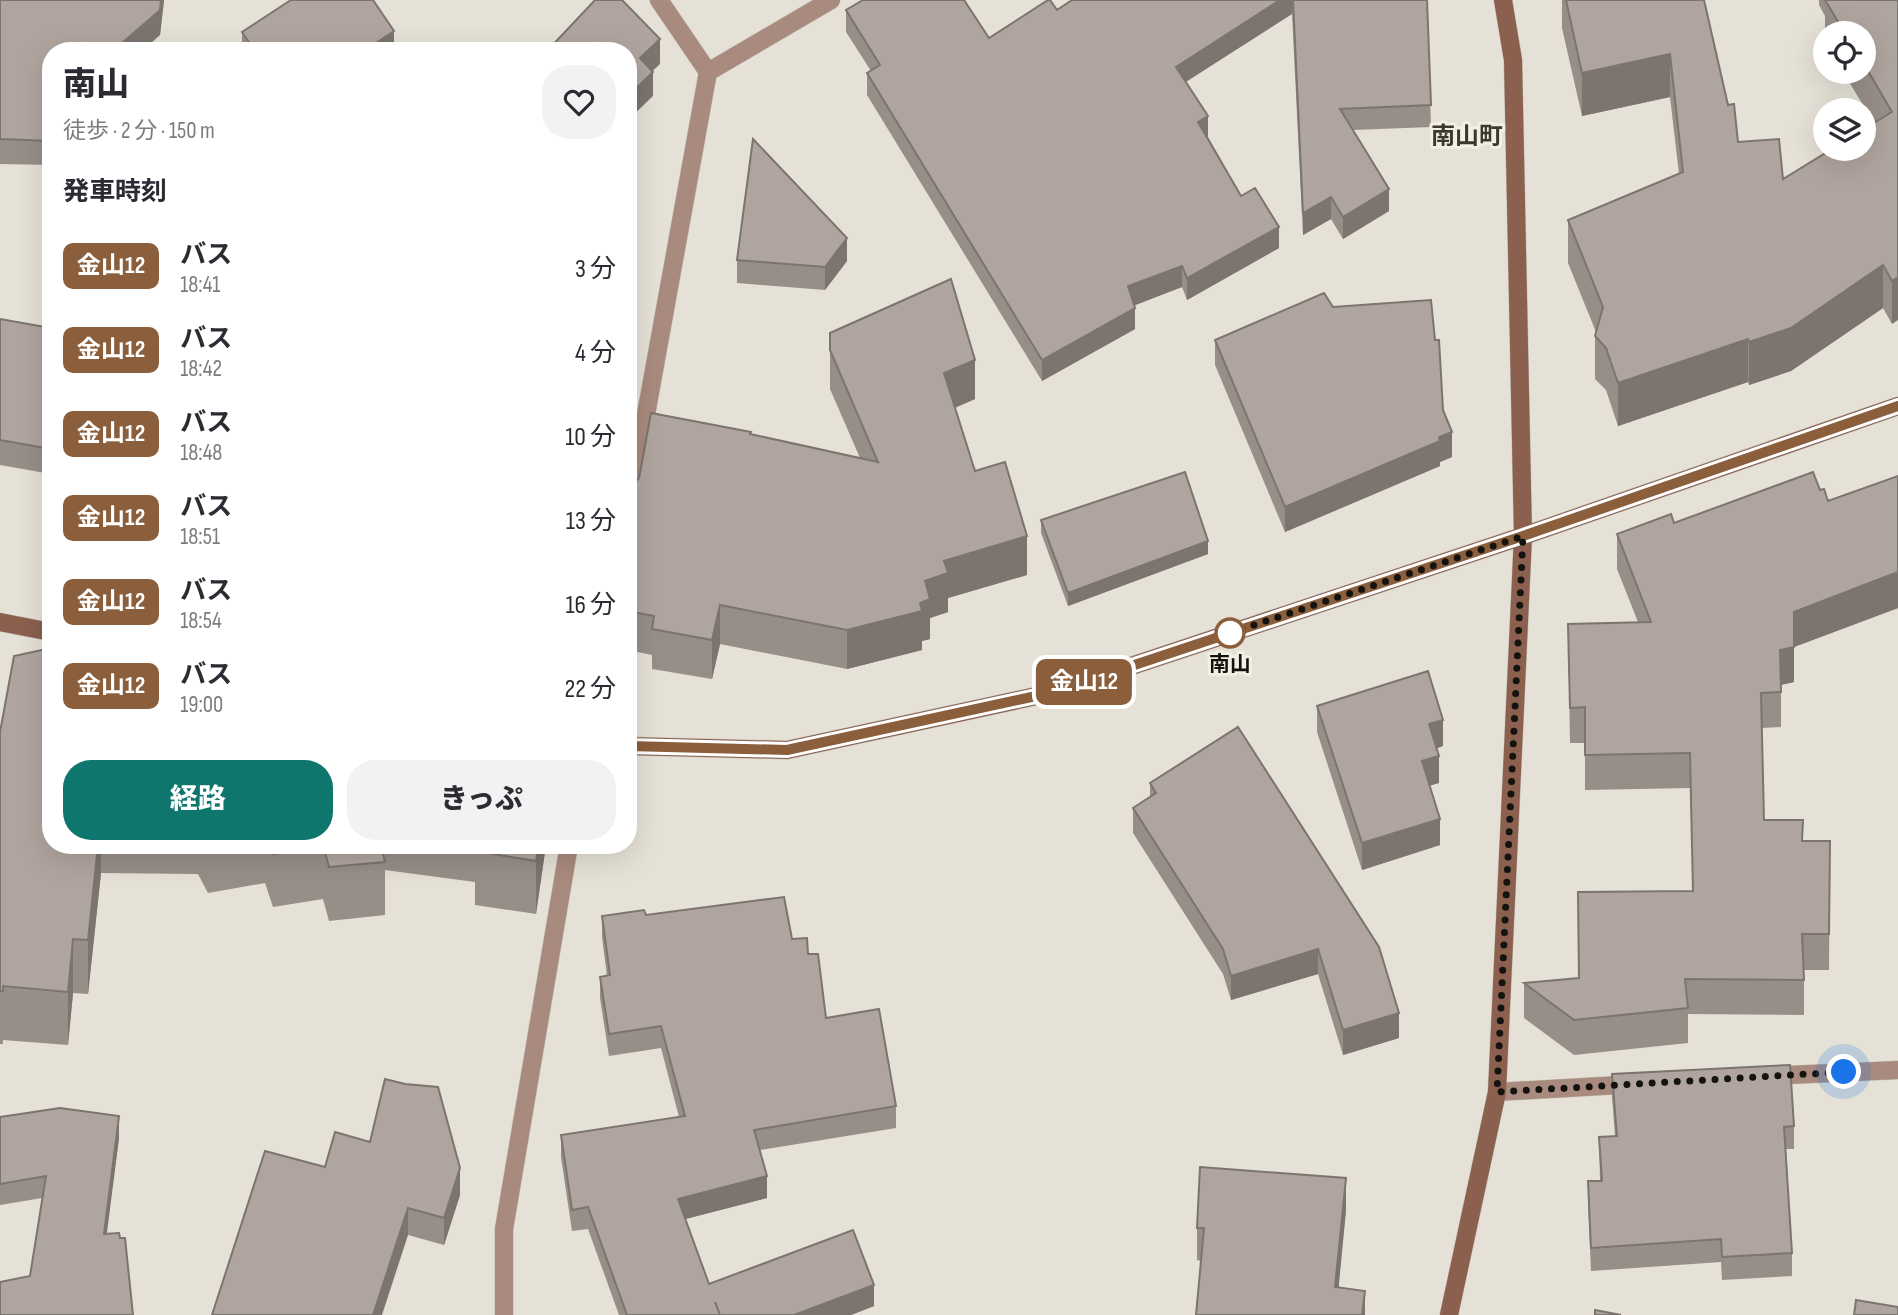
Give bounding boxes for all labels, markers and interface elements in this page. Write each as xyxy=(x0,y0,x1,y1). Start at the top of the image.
map controls xyxy=(1813,21,1876,161)
button: locate xyxy=(1813,21,1876,84)
text: 南山 xyxy=(63,65,129,105)
button: heart xyxy=(542,65,616,139)
button: layers xyxy=(1813,98,1876,161)
text: 徒歩 · 2 分 · 150 m xyxy=(63,117,215,145)
district label: 南山町 xyxy=(1431,122,1503,151)
text: 発車時刻 xyxy=(63,177,167,208)
text: バス xyxy=(180,240,232,271)
text: 金山12 xyxy=(77,251,145,280)
text: 3 分 xyxy=(575,254,616,285)
text: 18:41 xyxy=(180,271,220,299)
text: バス xyxy=(180,324,232,355)
text: 金山12 xyxy=(77,335,145,364)
text: 4 分 xyxy=(575,338,616,369)
text: 18:42 xyxy=(180,355,222,383)
text: バス xyxy=(180,408,232,439)
text: 金山12 xyxy=(77,419,145,448)
text: 10 分 xyxy=(565,422,616,453)
text: 18:48 xyxy=(180,439,222,467)
text: バス xyxy=(180,492,232,523)
text: 金山12 xyxy=(77,503,145,532)
text: 13 分 xyxy=(566,506,616,537)
text: 18:51 xyxy=(180,523,220,551)
text: バス xyxy=(180,576,232,607)
text: 金山12 xyxy=(77,587,145,616)
text: 16 分 xyxy=(565,590,616,621)
text: 18:54 xyxy=(180,607,222,635)
marker: 南山 xyxy=(1215,618,1245,648)
place label: 南山 xyxy=(1209,652,1251,677)
line badge: 金山12 xyxy=(1035,659,1133,705)
text: バス xyxy=(180,660,232,691)
text: 金山12 xyxy=(1050,667,1118,696)
text: 金山12 xyxy=(77,671,145,700)
text: 22 分 xyxy=(564,674,616,705)
text: 19:00 xyxy=(180,691,223,719)
button: 経路 xyxy=(63,760,333,840)
button: きっぷ xyxy=(347,760,616,840)
your location xyxy=(1826,1054,1861,1089)

